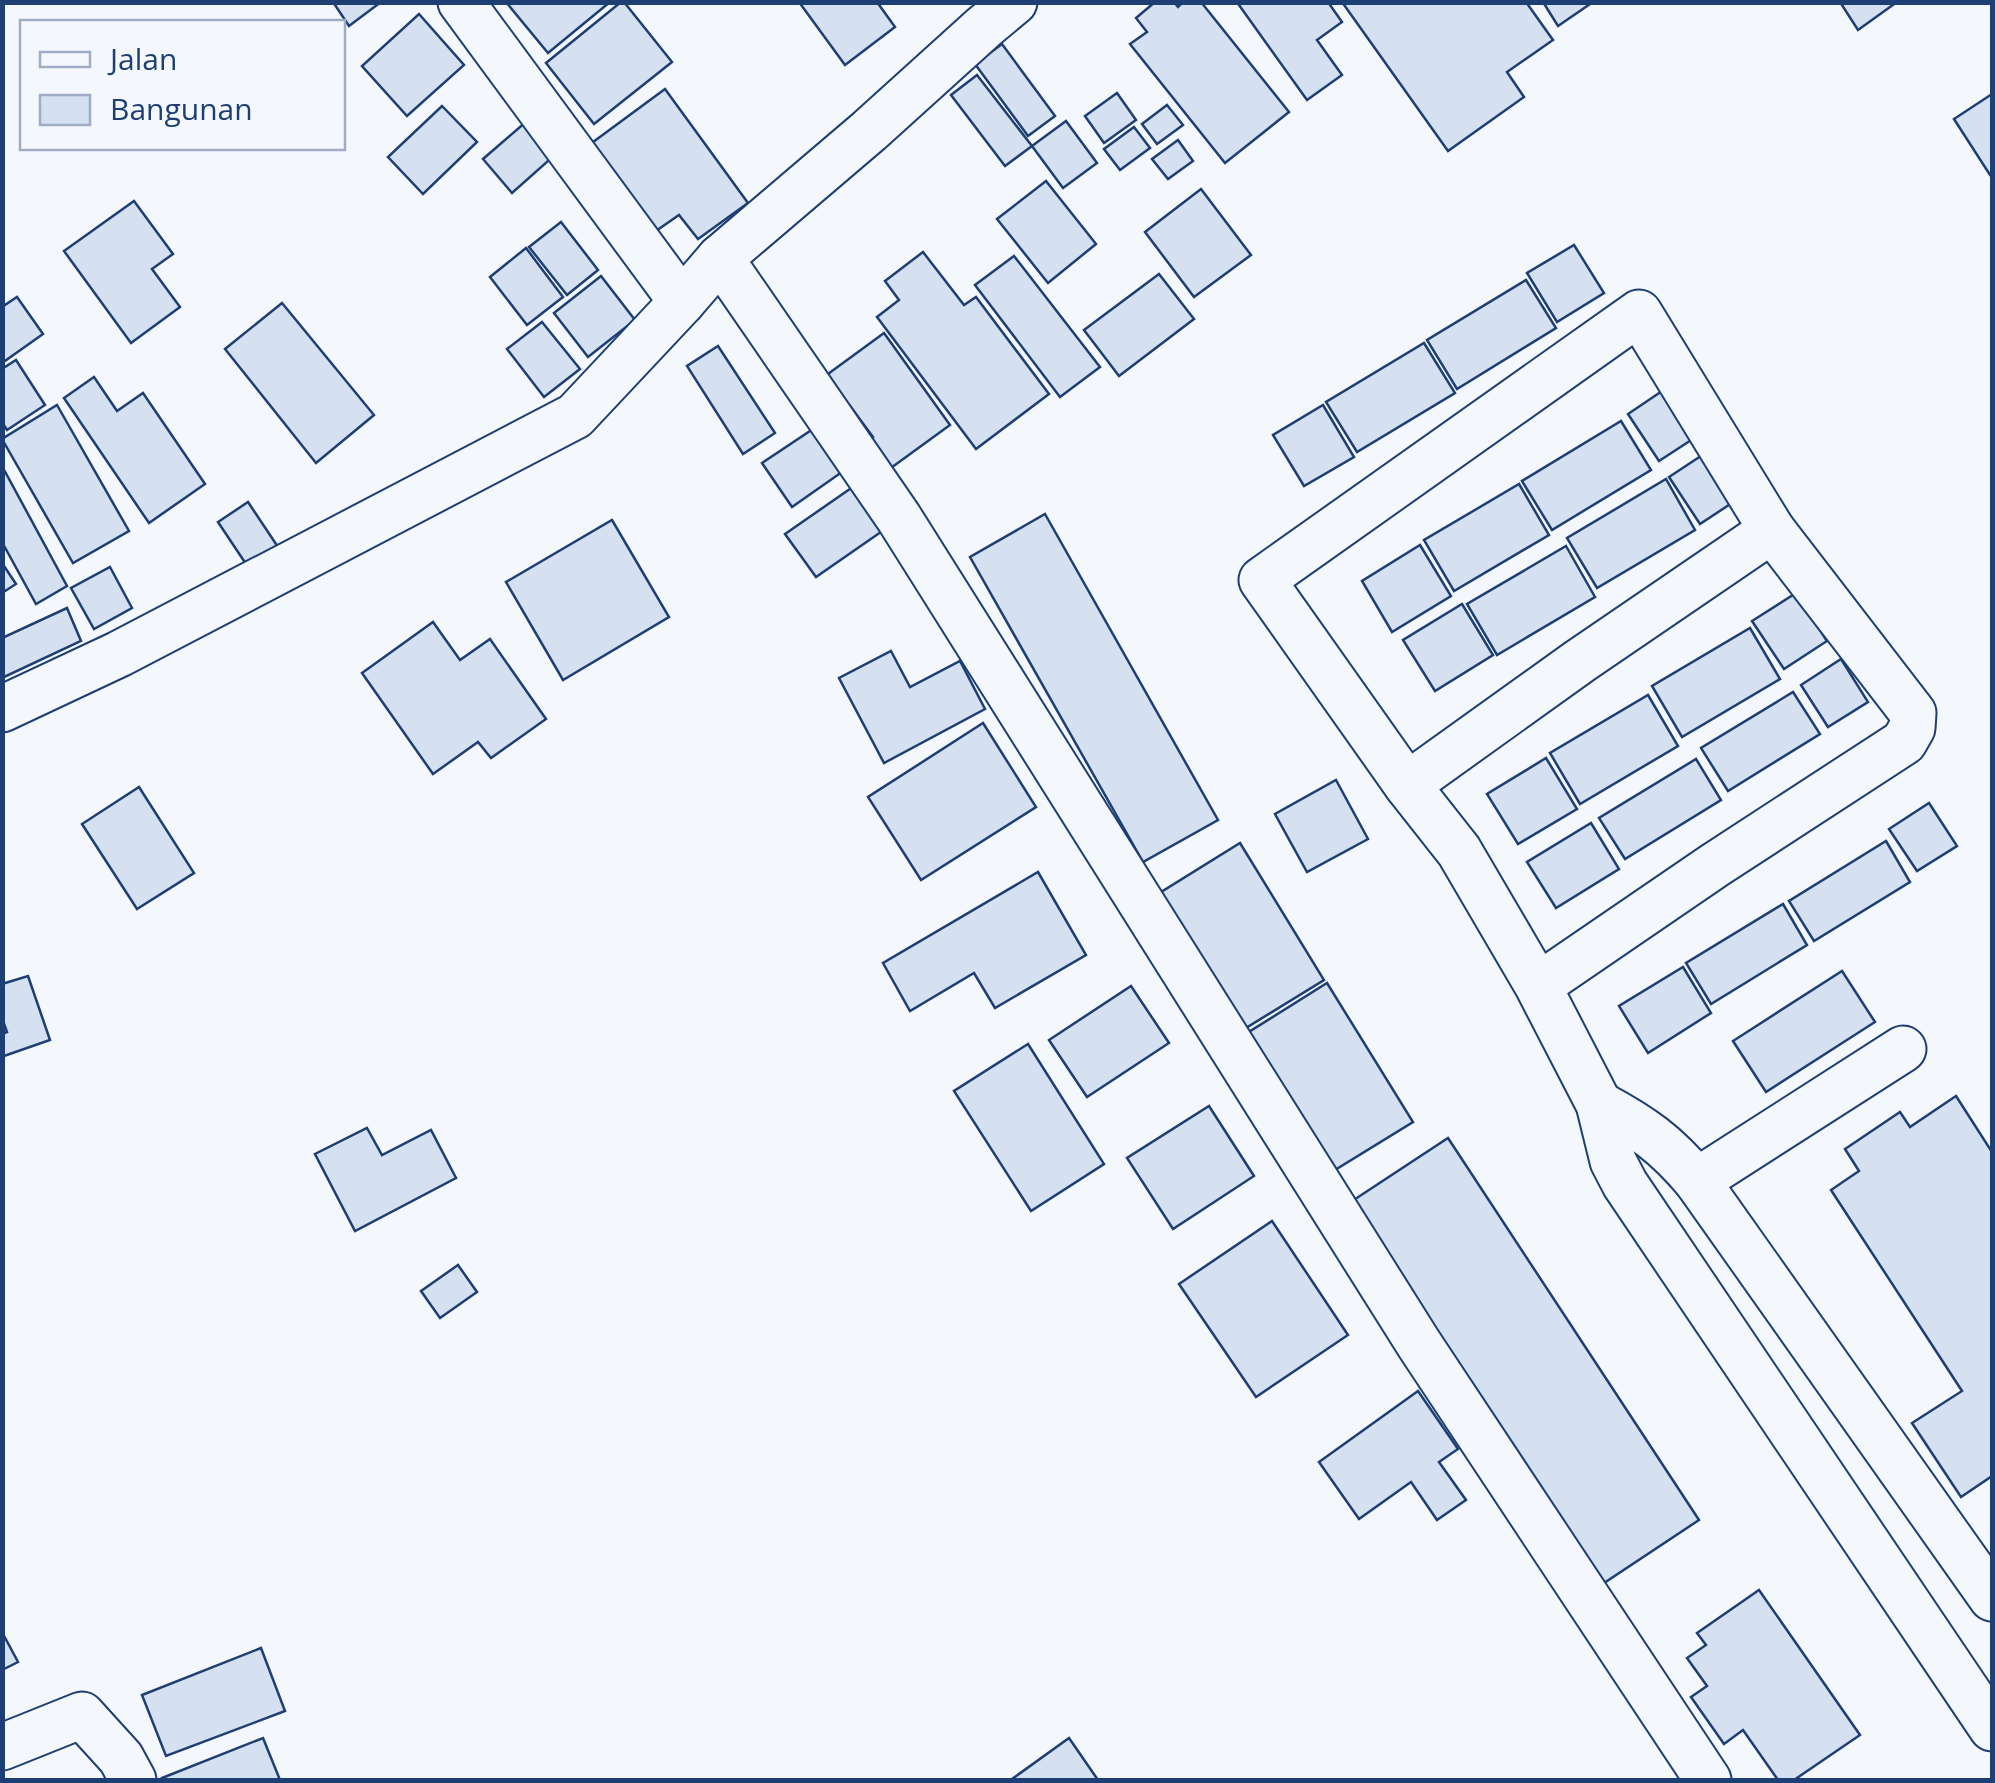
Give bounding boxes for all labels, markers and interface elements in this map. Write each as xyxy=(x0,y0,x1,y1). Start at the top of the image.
legend xyxy=(20,20,345,150)
text: Jalan xyxy=(107,38,177,79)
text: Bangunan xyxy=(110,88,253,129)

